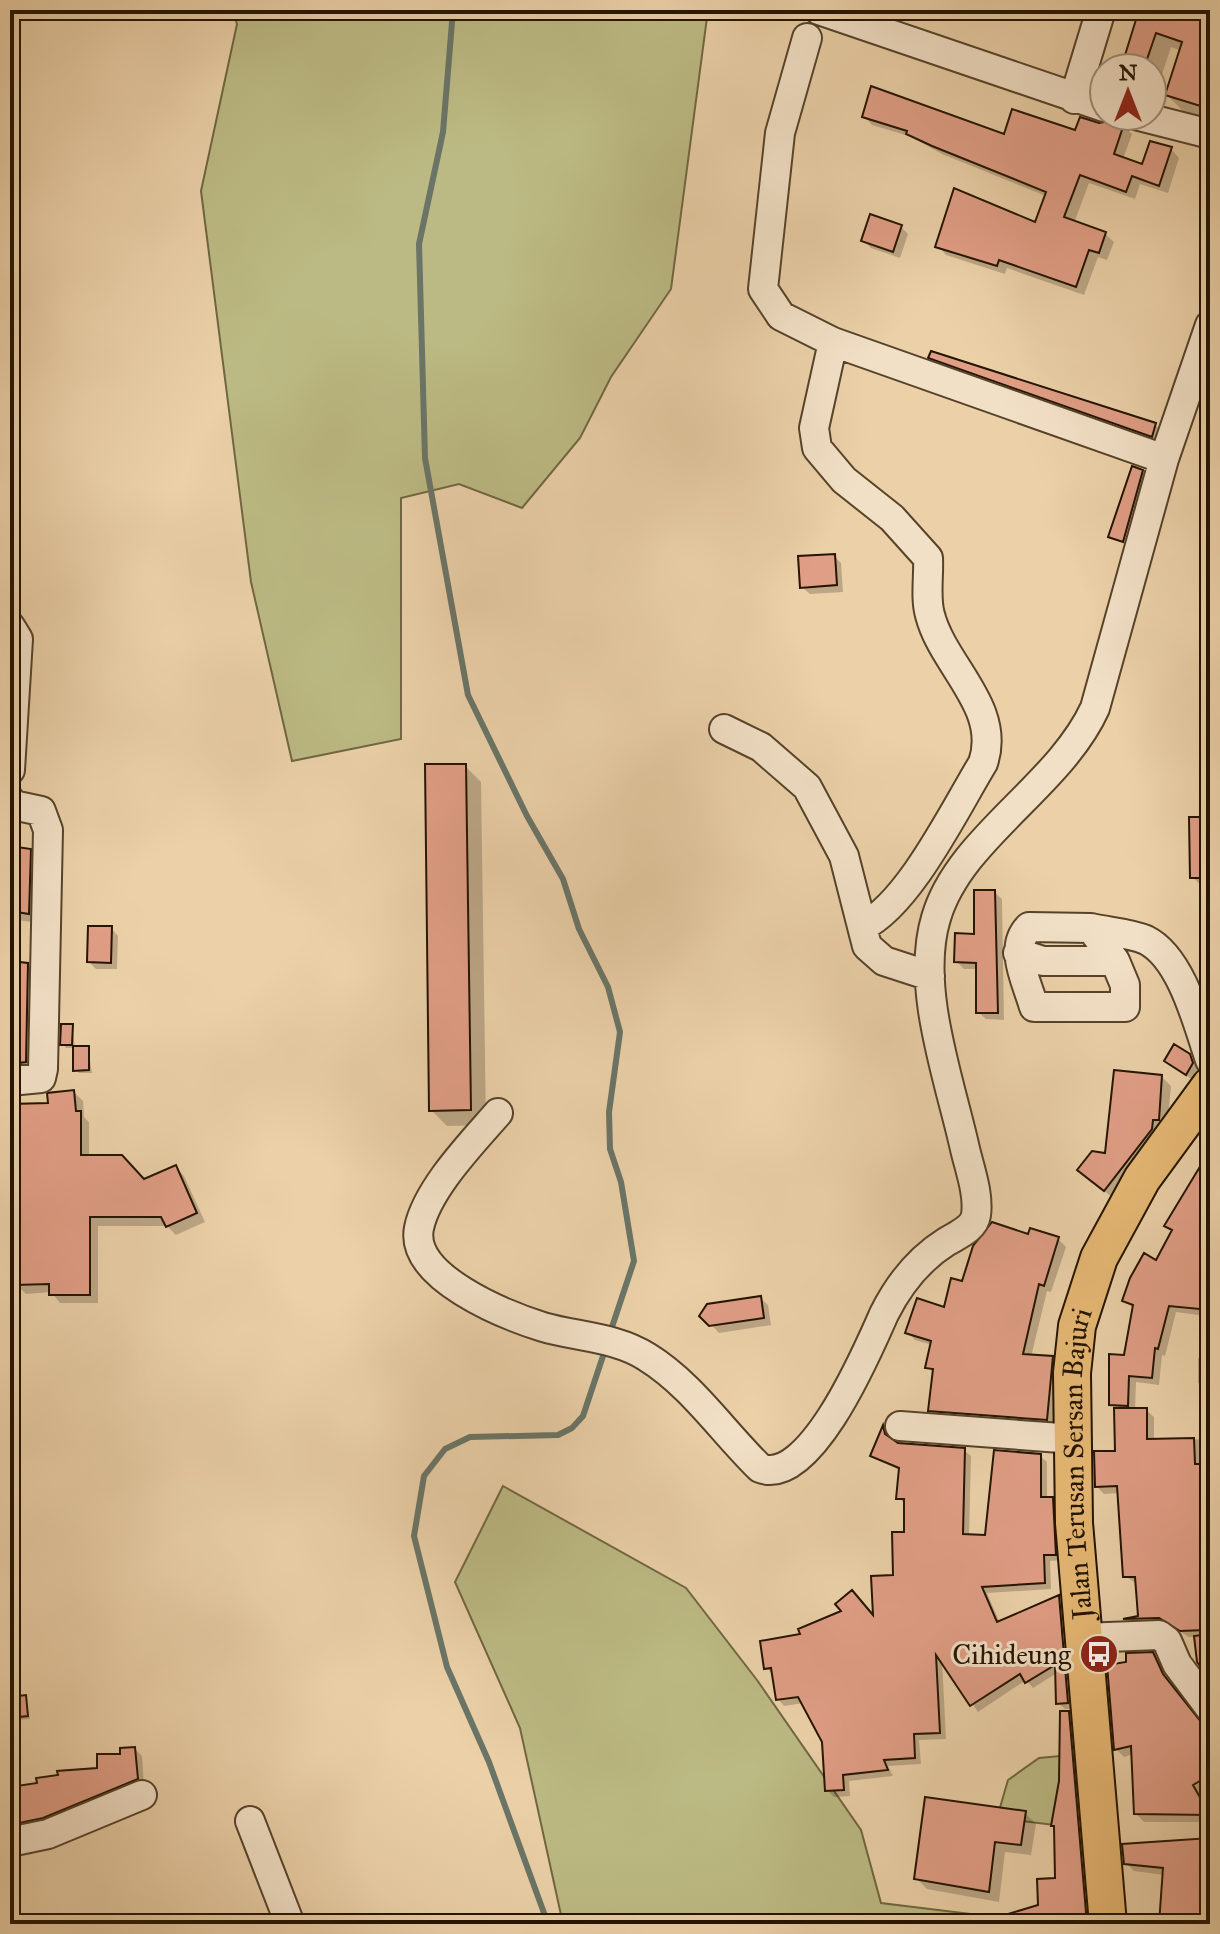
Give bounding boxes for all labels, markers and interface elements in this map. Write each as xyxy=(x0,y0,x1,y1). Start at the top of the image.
north arrow xyxy=(1088,52,1168,132)
text: N xyxy=(1119,59,1138,86)
street label: Jalan Terusan Sersan Bajuri xyxy=(1054,1303,1100,1624)
bus stop icon: Cihideung xyxy=(1078,1633,1120,1675)
place label: Cihideung xyxy=(952,1637,1072,1672)

